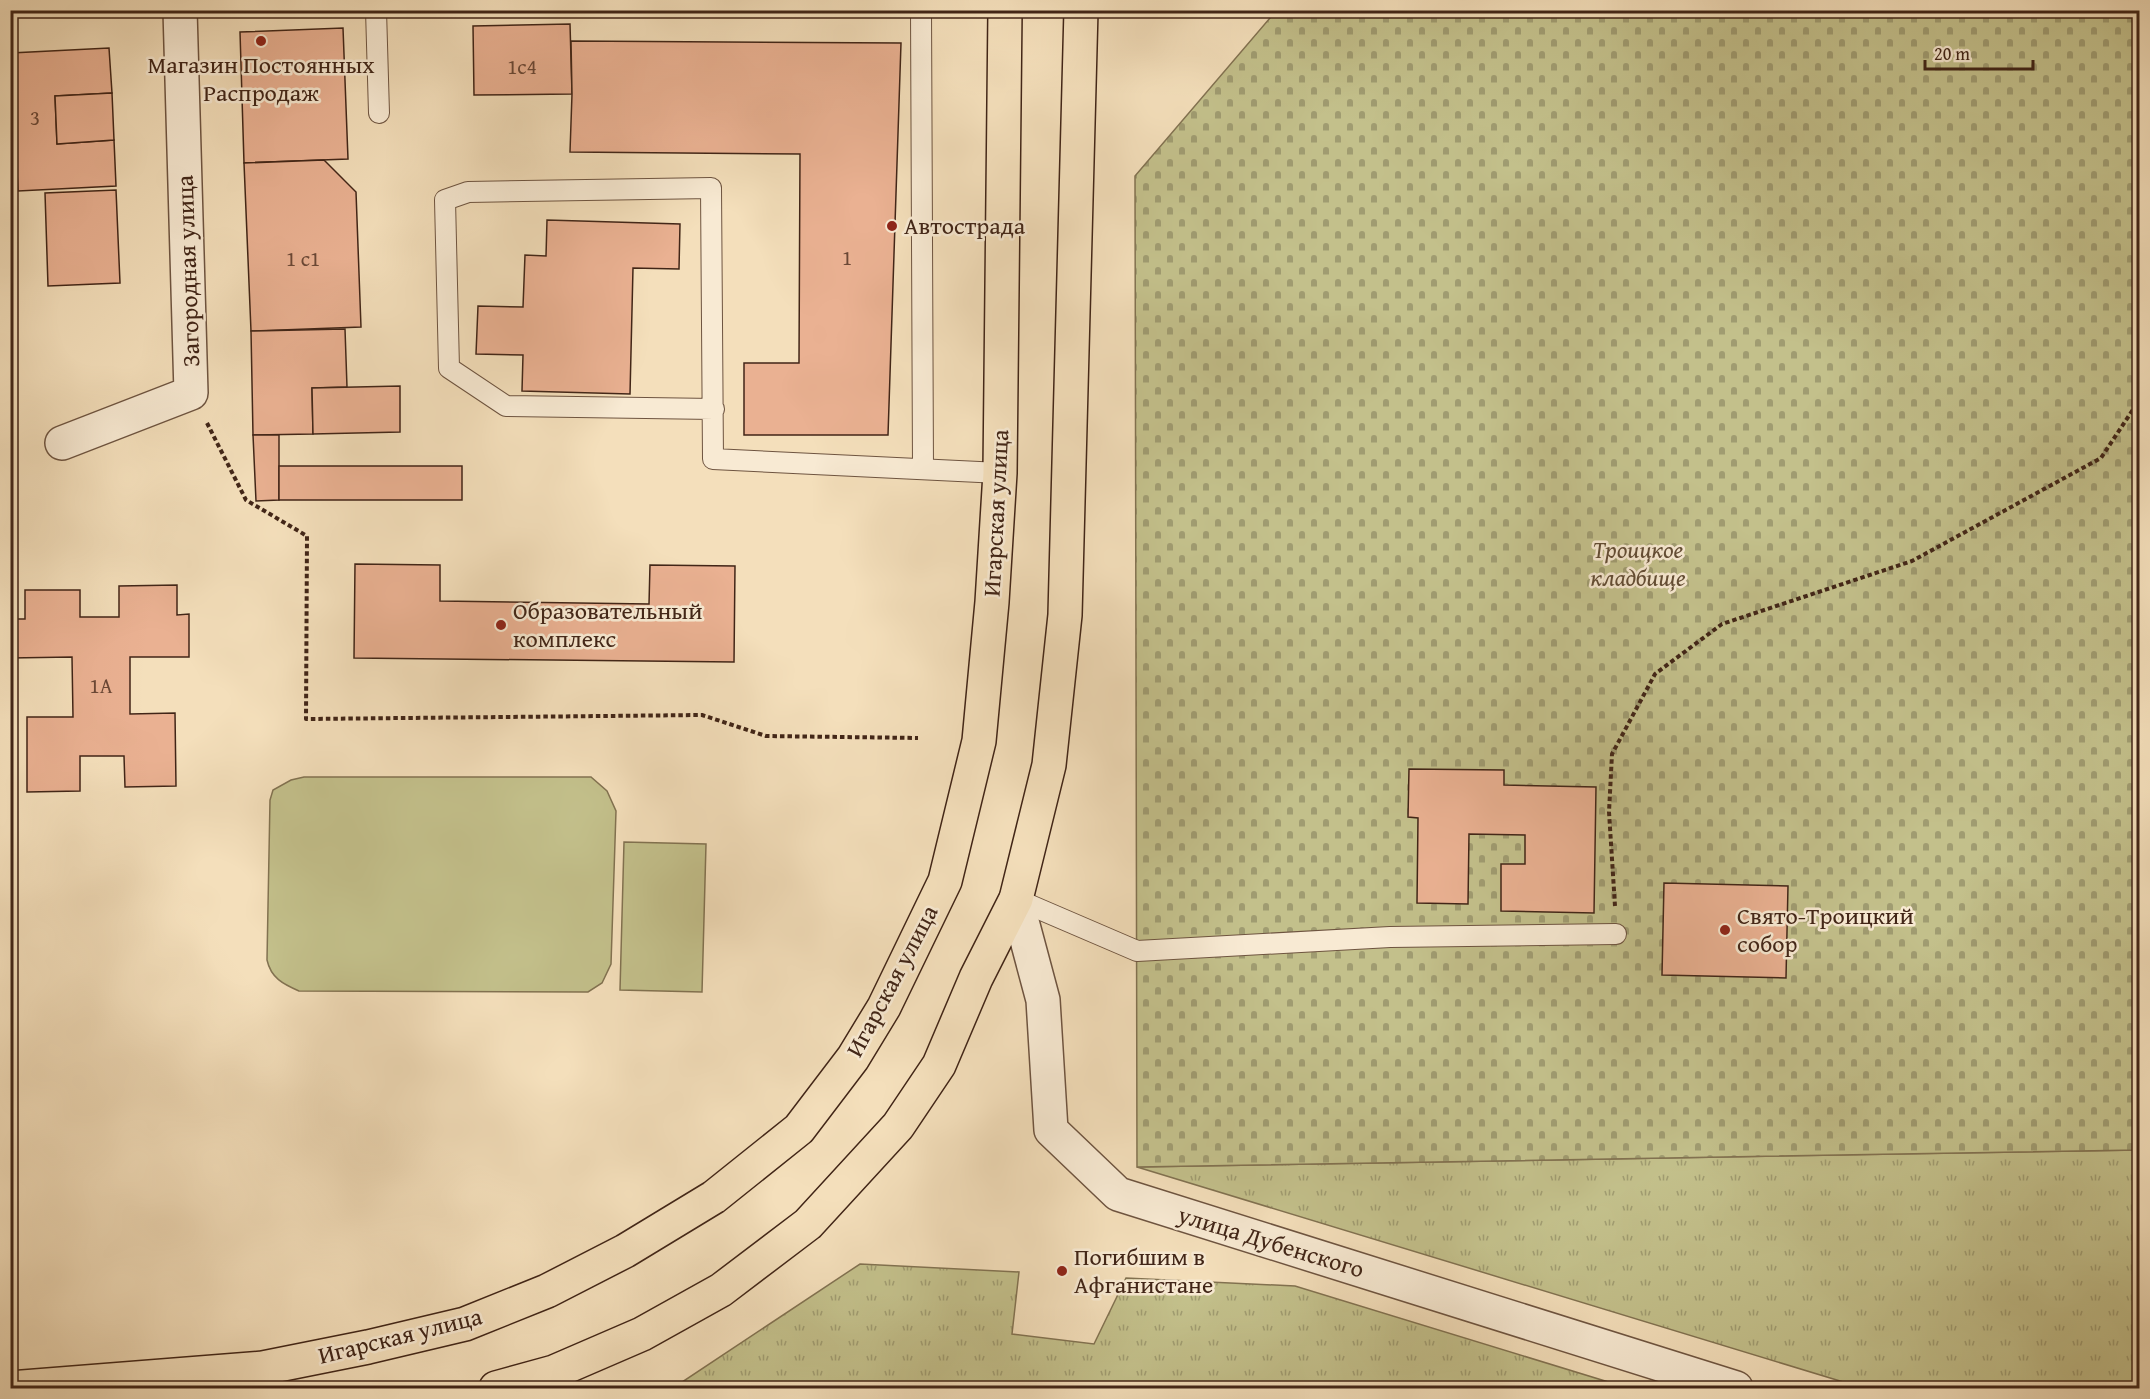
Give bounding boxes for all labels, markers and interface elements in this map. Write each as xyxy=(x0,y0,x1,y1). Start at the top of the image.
scale bar xyxy=(1925,33,2033,71)
marker: Магазин Постоянных Распродаж xyxy=(254,34,268,48)
text: 20 m xyxy=(1934,40,1970,67)
place label: Магазин Постоянных Распродаж xyxy=(148,47,375,110)
house number: 1с4 xyxy=(507,51,537,82)
house number: 3 xyxy=(30,102,40,133)
street label: Загородная улица xyxy=(167,174,208,368)
place label: Автострада xyxy=(904,208,1026,243)
marker: Автострада xyxy=(885,219,899,233)
house number: 1 xyxy=(842,242,852,273)
house number: 1 с1 xyxy=(286,243,320,274)
street label: Игарская улица xyxy=(974,428,1017,598)
park label: Троицкое кладбище xyxy=(1590,532,1686,595)
place label: Образовательный комплекс xyxy=(513,593,702,656)
marker: Образовательный комплекс xyxy=(494,618,508,632)
house number: 1А xyxy=(90,670,113,701)
street label: Игарская улица xyxy=(837,898,947,1063)
place label: Свято-Троицкий собор xyxy=(1737,898,1914,961)
marker: Свято-Троицкий собор xyxy=(1718,923,1732,937)
street label: улица Дубенского xyxy=(1173,1196,1369,1286)
place label: Погибшим в Афганистане xyxy=(1074,1239,1213,1302)
marker: Погибшим в Афганистане xyxy=(1055,1264,1069,1278)
street label: Игарская улица xyxy=(314,1298,486,1373)

